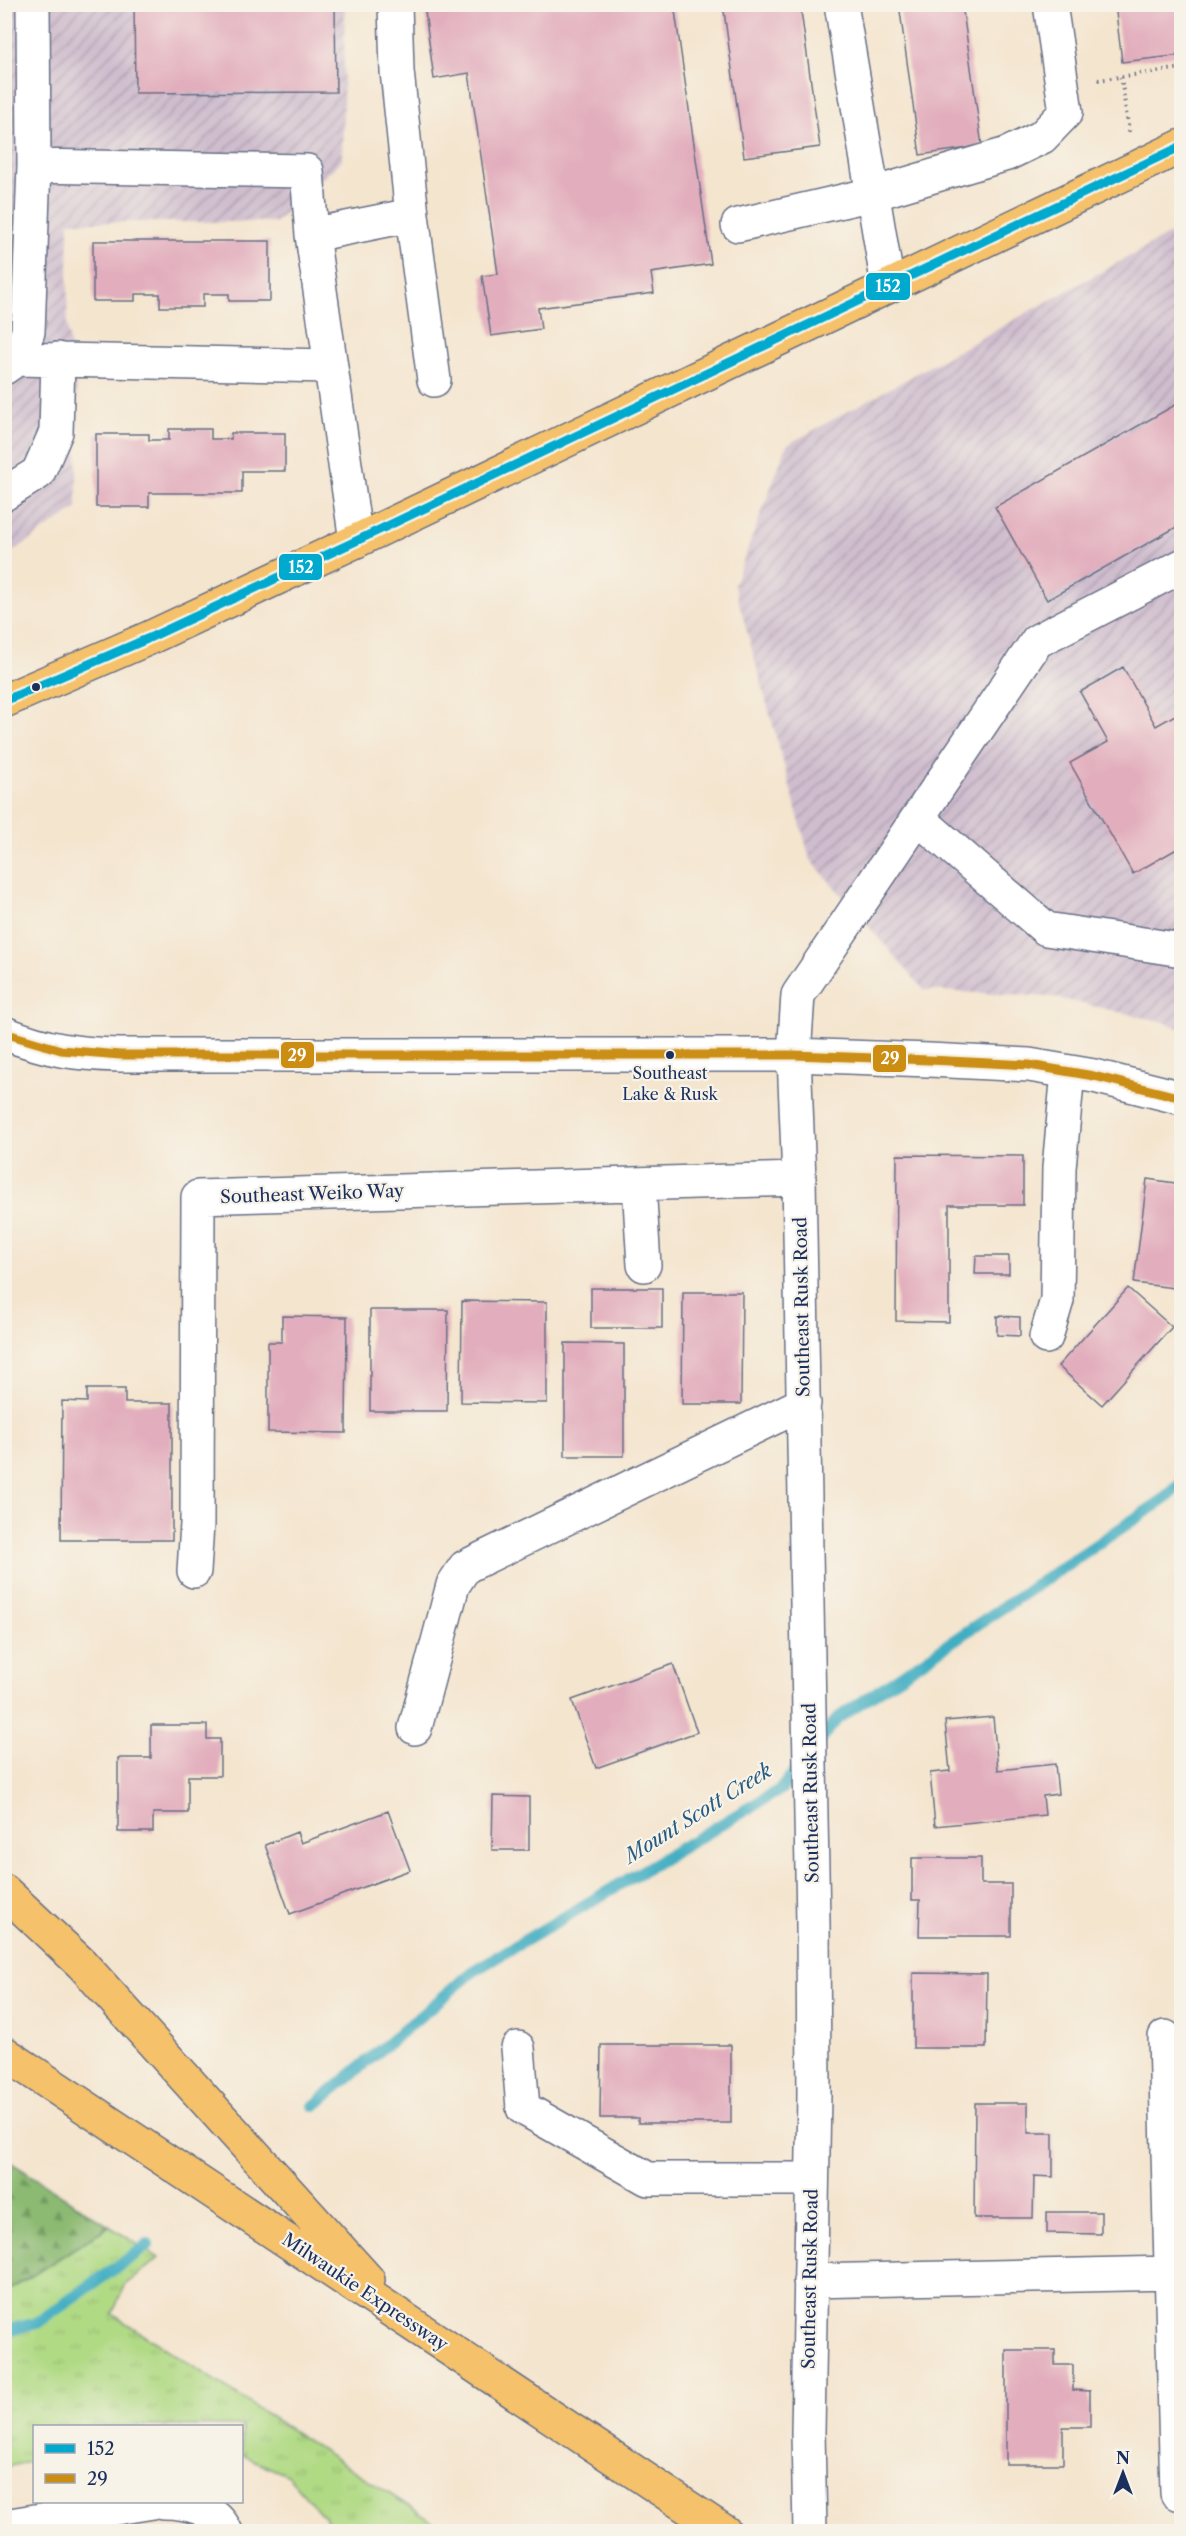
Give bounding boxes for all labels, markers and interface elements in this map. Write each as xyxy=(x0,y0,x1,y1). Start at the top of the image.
line badge: 152 xyxy=(865,272,911,301)
text: 152 xyxy=(875,276,901,296)
line badge: 152 xyxy=(278,553,323,581)
text: 152 xyxy=(288,557,314,577)
unlabelled marker xyxy=(30,681,42,693)
line badge: 29 xyxy=(280,1041,315,1069)
line badge: 29 xyxy=(872,1044,907,1073)
text: 29 xyxy=(288,1045,307,1065)
text: 29 xyxy=(881,1048,900,1068)
marker: Southeast Lake & Rusk xyxy=(664,1049,676,1061)
place label: Southeast Lake & Rusk xyxy=(622,1063,719,1104)
street label: Southeast Weiko Way xyxy=(220,1180,405,1208)
street label: Southeast Rusk Road xyxy=(789,1217,815,1397)
street label: Southeast Rusk Road xyxy=(798,1703,824,1883)
water label: Mount Scott Creek xyxy=(618,1758,777,1869)
street label: Southeast Rusk Road xyxy=(797,2189,823,2369)
street label: Milwaukie Expressway xyxy=(278,2228,453,2356)
legend xyxy=(33,2425,243,2503)
text: 152 xyxy=(87,2438,115,2460)
north arrow xyxy=(1093,2443,1153,2503)
text: N xyxy=(1116,2448,1130,2468)
text: 29 xyxy=(87,2468,108,2490)

